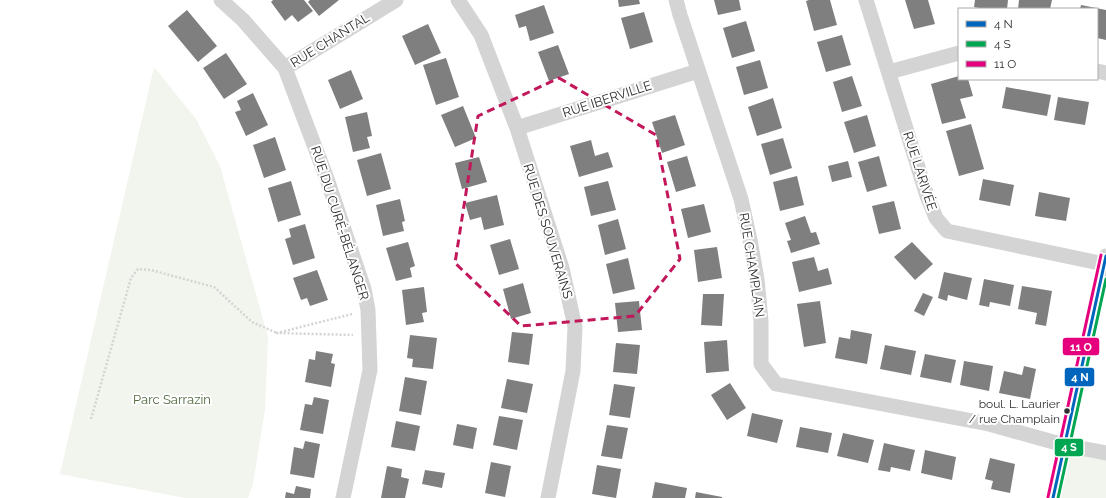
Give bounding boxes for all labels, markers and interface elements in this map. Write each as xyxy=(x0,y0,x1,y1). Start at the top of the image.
legend xyxy=(958,8,1098,80)
street label: RUE CHANTAL xyxy=(288,9,373,70)
text: 4 N xyxy=(994,17,1013,31)
text: 4 S xyxy=(994,37,1011,51)
text: 11 O xyxy=(994,57,1016,71)
street label: RUE IBERVILLE xyxy=(561,78,653,120)
street label: RUE LARIVÉE xyxy=(900,130,940,213)
street label: RUE DU CURÉ-BÉLANGER xyxy=(308,144,372,302)
street label: RUE DES SOUVERAINS xyxy=(520,162,576,300)
street label: RUE CHAMPLAIN xyxy=(736,212,768,318)
line badge: 11 O xyxy=(1062,337,1100,356)
text: 11 O xyxy=(1070,341,1092,354)
line badge: 4 N xyxy=(1064,367,1095,387)
text: 4 N xyxy=(1071,371,1089,384)
park label: Parc Sarrazin xyxy=(133,392,211,407)
place label: boul. L. Laurier / rue Champlain xyxy=(969,397,1061,426)
marker: boul. L. Laurier / rue Champlain xyxy=(1062,406,1072,416)
line badge: 4 S xyxy=(1054,438,1084,457)
text: 4 S xyxy=(1061,441,1077,454)

